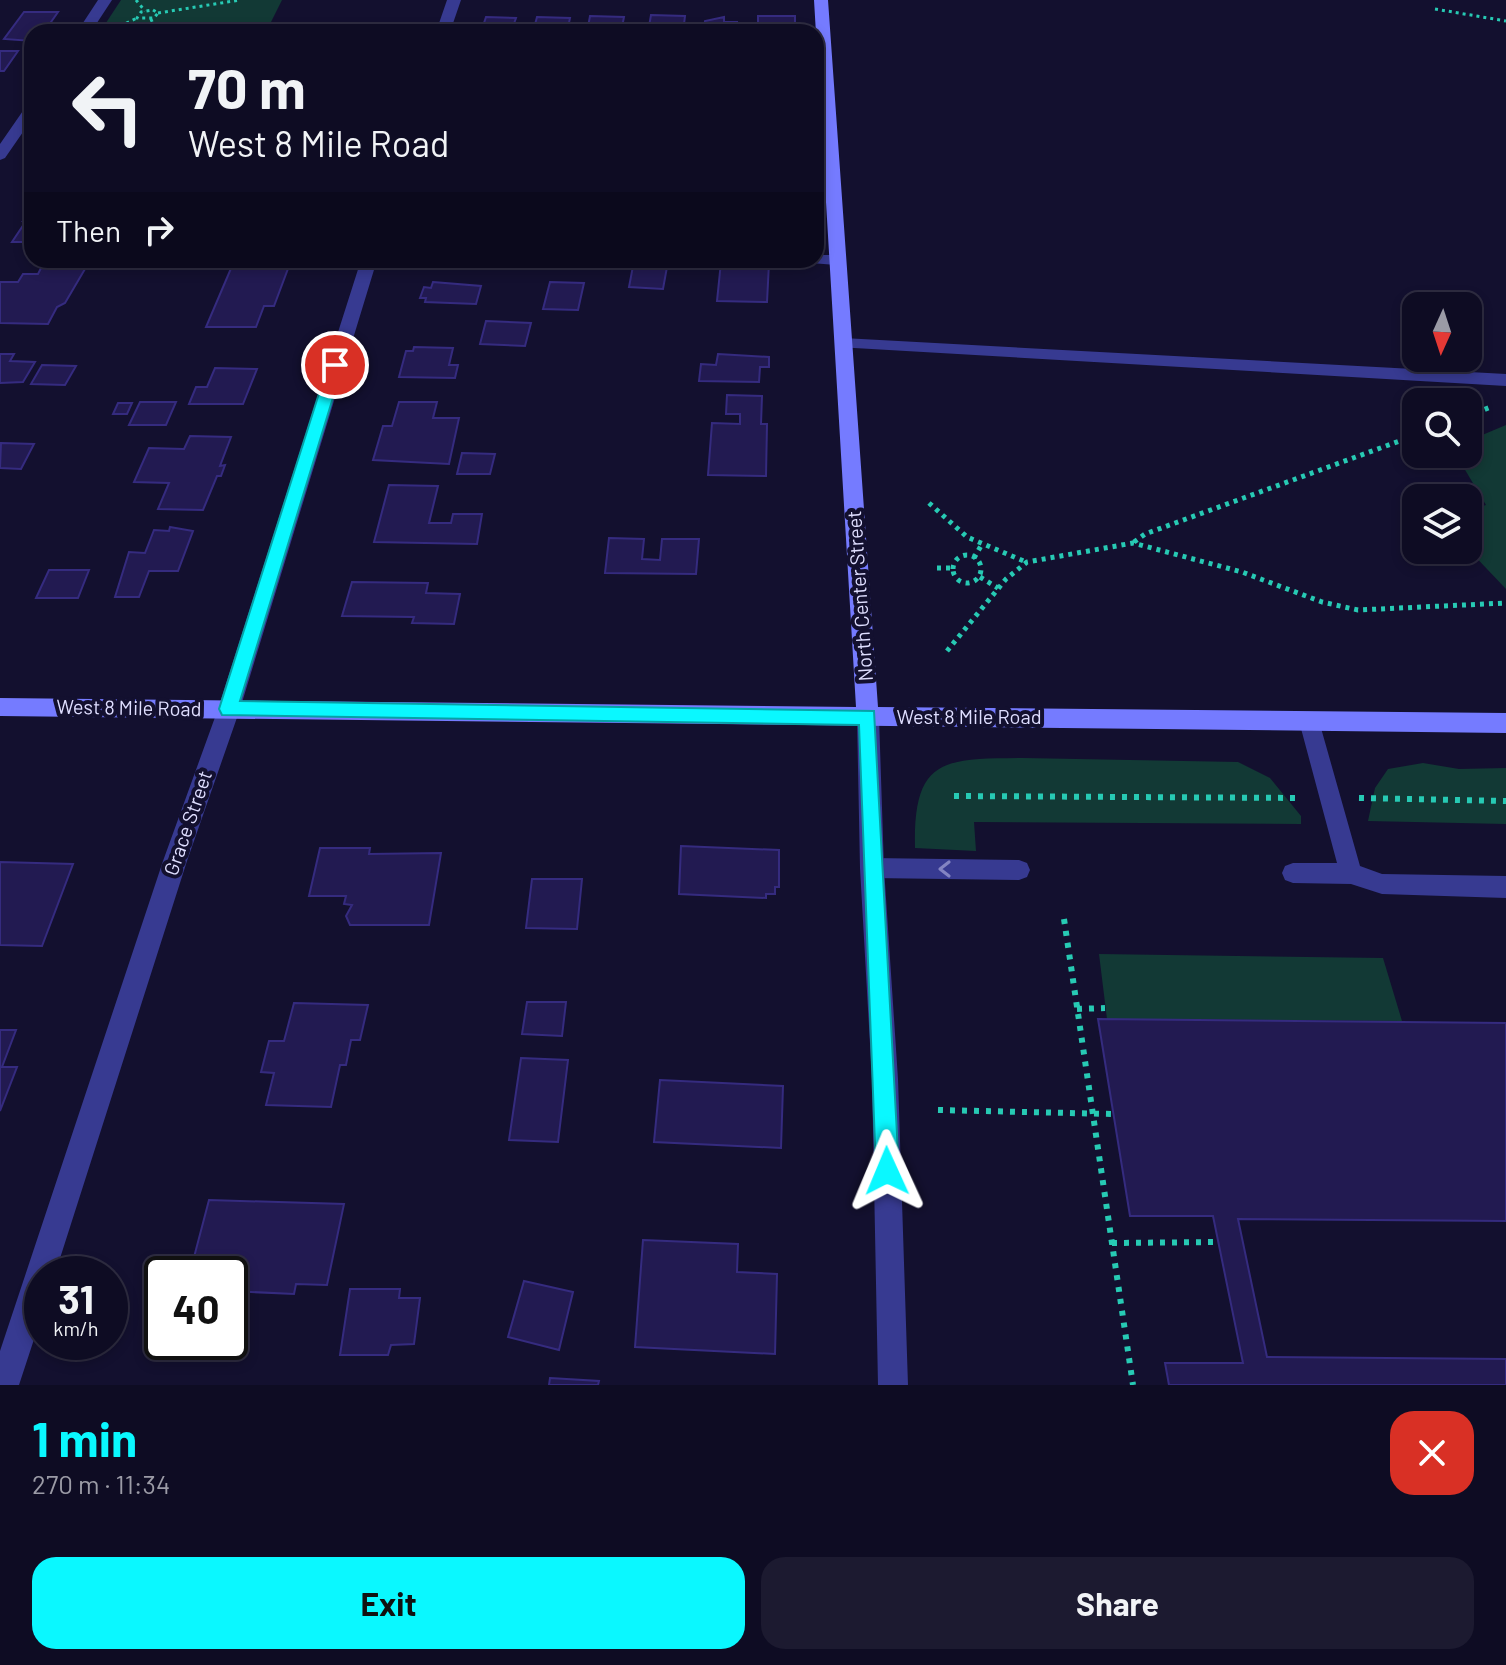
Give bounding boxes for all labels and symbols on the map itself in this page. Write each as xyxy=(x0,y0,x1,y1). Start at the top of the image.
north arrow xyxy=(1402,292,1482,372)
pin xyxy=(301,331,369,399)
street label: North Center Street xyxy=(841,510,877,682)
street label: West 8 Mile Road xyxy=(56,694,202,720)
street label: West 8 Mile Road xyxy=(896,704,1042,728)
street label: Grace Street xyxy=(158,767,216,878)
one-way arrow xyxy=(938,860,951,878)
position arrow xyxy=(845,1129,929,1213)
speed limit sign: 40 xyxy=(144,1256,248,1360)

